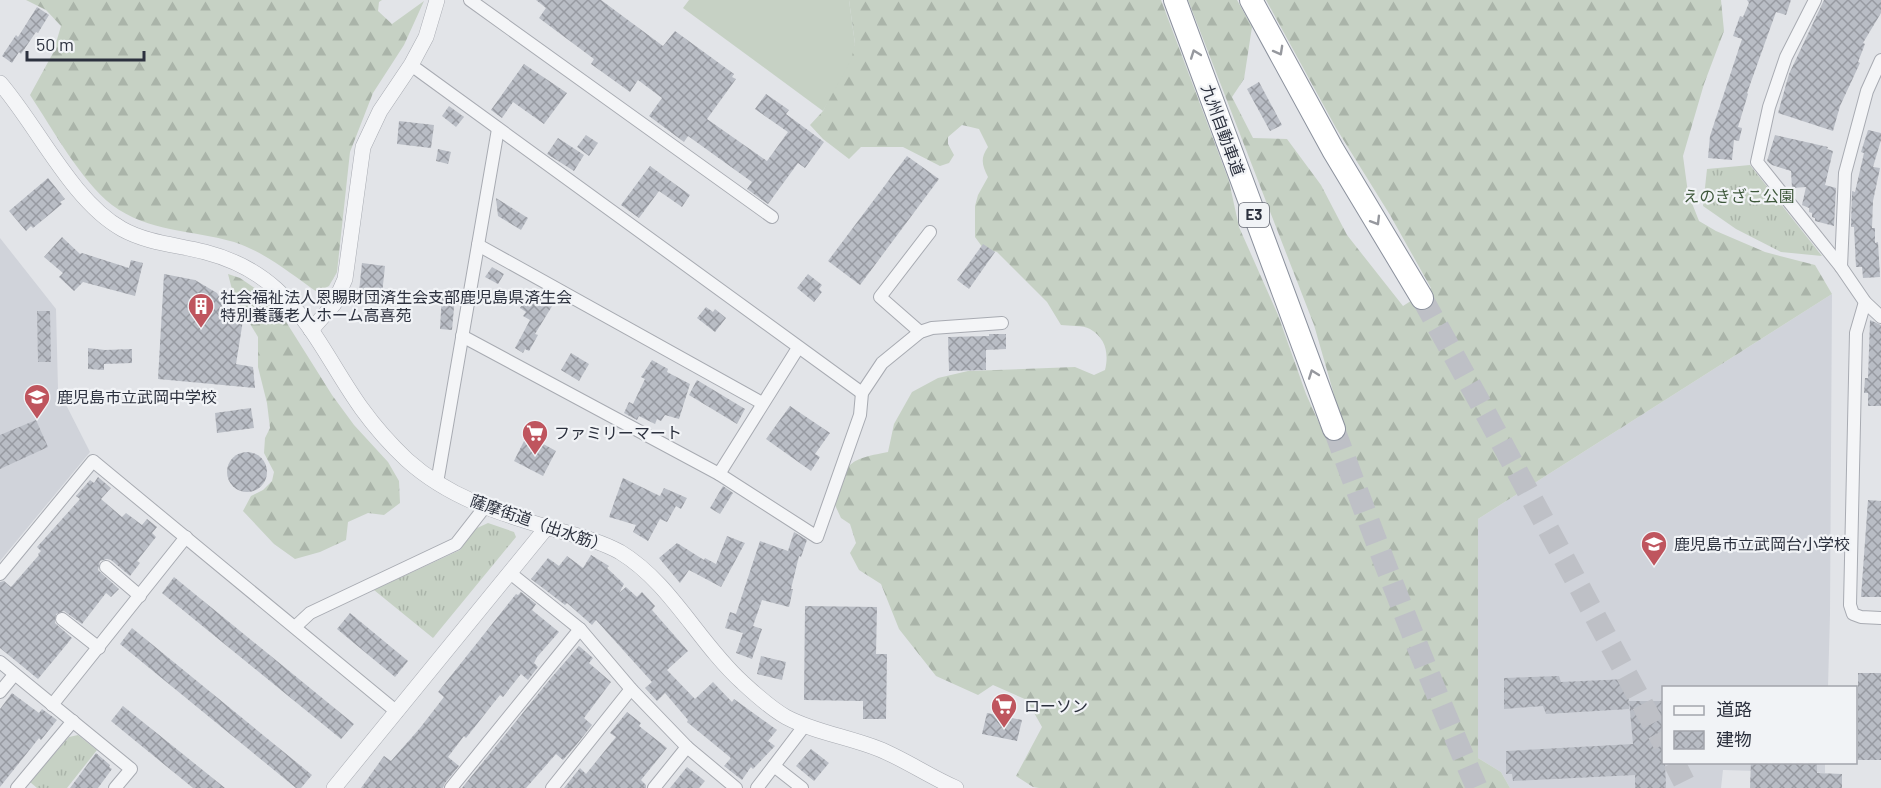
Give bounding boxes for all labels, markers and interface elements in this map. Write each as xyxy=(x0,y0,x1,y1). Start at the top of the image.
scale bar xyxy=(27,24,144,62)
text: 50 m xyxy=(36,33,74,55)
one-way arrow xyxy=(1272,45,1283,56)
one-way arrow xyxy=(1189,49,1202,59)
street label: 九州自動車道 xyxy=(1198,81,1249,178)
park label: えのきざこ公園 xyxy=(1683,186,1795,205)
road number: E3 xyxy=(1239,203,1269,227)
one-way arrow xyxy=(1368,215,1380,225)
place label: 社会福祉法人恩賜財団済生会支部鹿児島県済生会 特別養護老人ホーム高喜苑 xyxy=(220,287,572,324)
building icon: 社会福祉法人恩賜財団済生会支部鹿児島県済生会 特別養護老人ホーム高喜苑 xyxy=(186,291,216,329)
one-way arrow xyxy=(1308,370,1321,380)
school or university icon: 鹿児島市立武岡中学校 xyxy=(22,382,52,420)
place label: 鹿児島市立武岡中学校 xyxy=(57,387,217,406)
supermarket icon: ファミリーマート xyxy=(520,418,550,456)
place label: ファミリーマート xyxy=(554,423,682,442)
street label: 薩摩街道（出水筋） xyxy=(468,490,610,555)
school or university icon: 鹿児島市立武岡台小学校 xyxy=(1639,529,1669,567)
place label: 鹿児島市立武岡台小学校 xyxy=(1674,534,1850,553)
legend xyxy=(1662,686,1857,764)
supermarket icon: ローソン xyxy=(989,691,1019,729)
place label: ローソン xyxy=(1024,696,1088,715)
text: 道路 xyxy=(1716,698,1752,720)
text: 建物 xyxy=(1716,728,1752,750)

